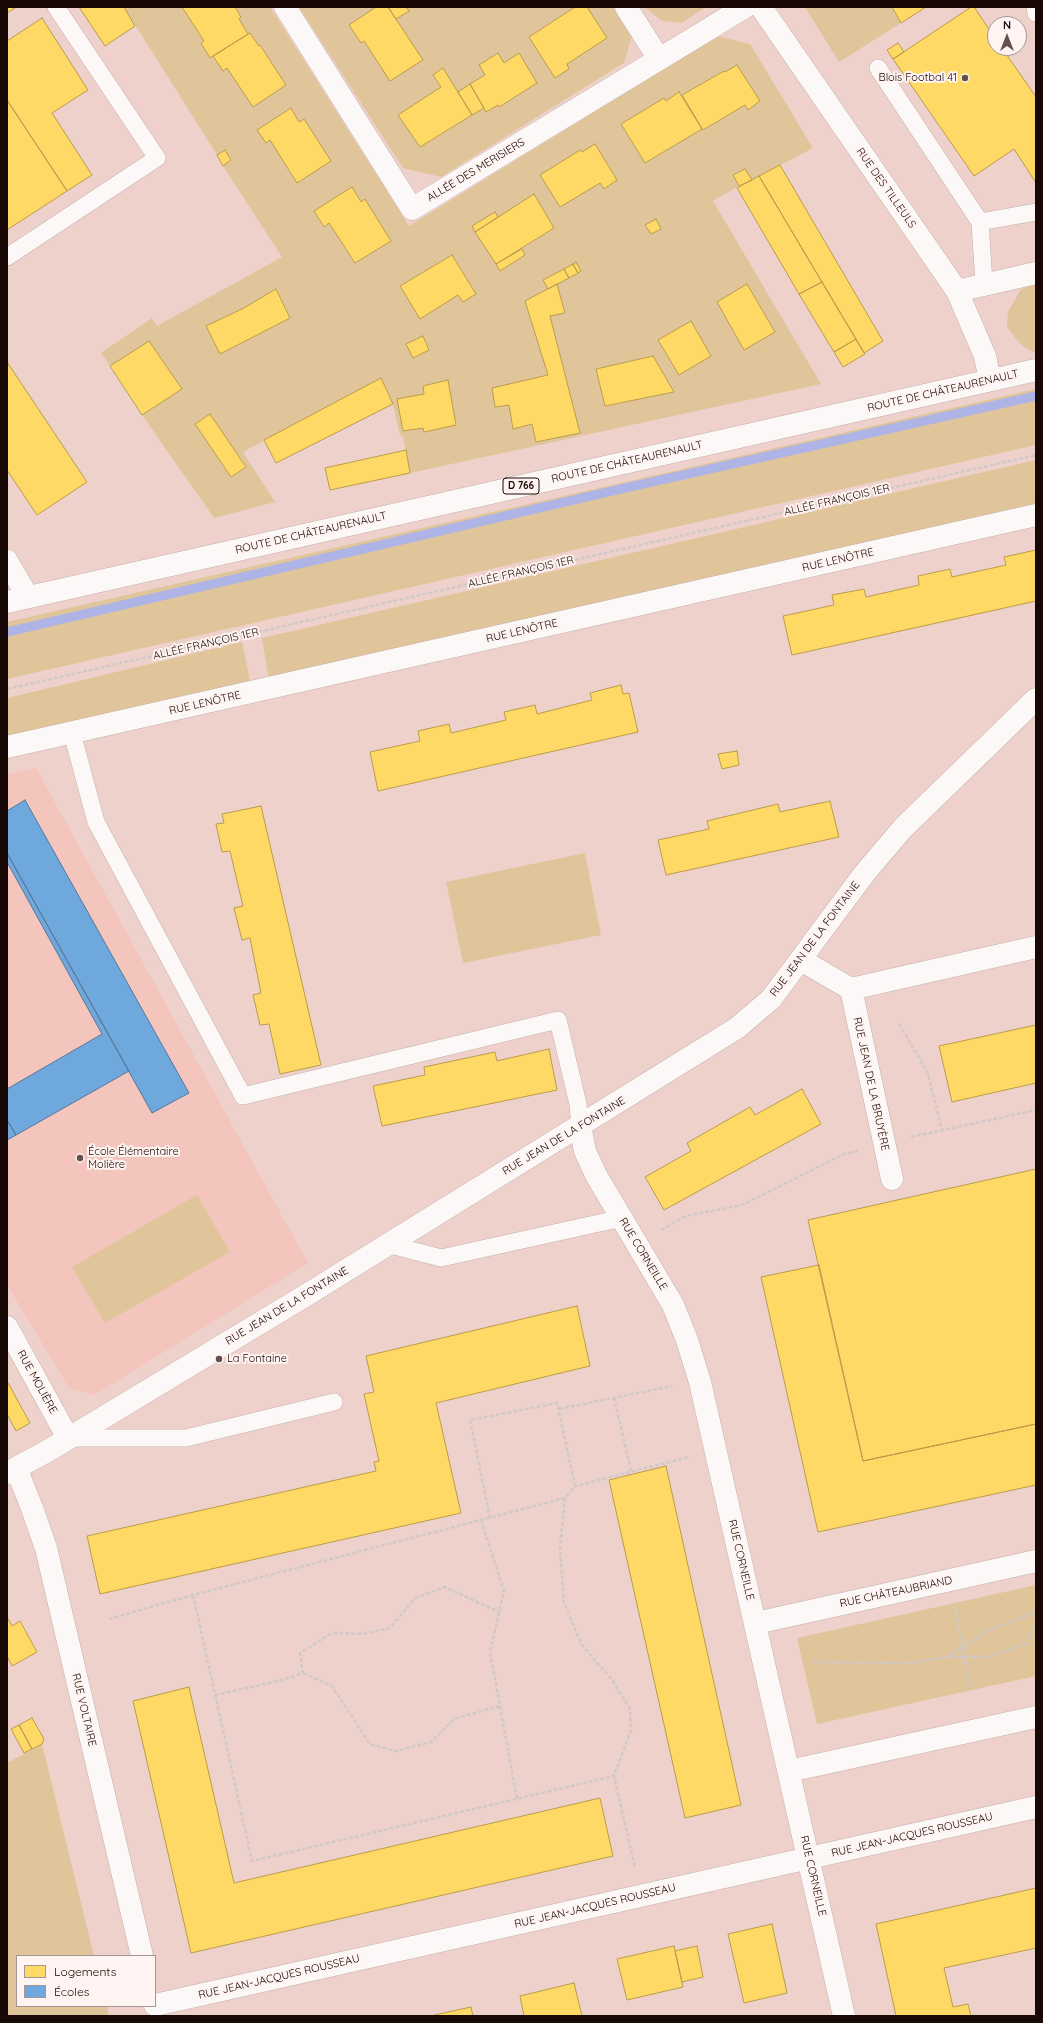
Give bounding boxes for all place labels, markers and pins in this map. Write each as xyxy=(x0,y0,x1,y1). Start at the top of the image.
place label: Blois Footbal 41 xyxy=(879,71,957,85)
marker: Blois Footbal 41 xyxy=(960,73,970,83)
place label: École Élémentaire Molière xyxy=(88,1145,179,1171)
marker: École Élémentaire Molière xyxy=(75,1153,85,1163)
place label: La Fontaine xyxy=(227,1352,287,1366)
marker: La Fontaine xyxy=(214,1354,224,1364)

